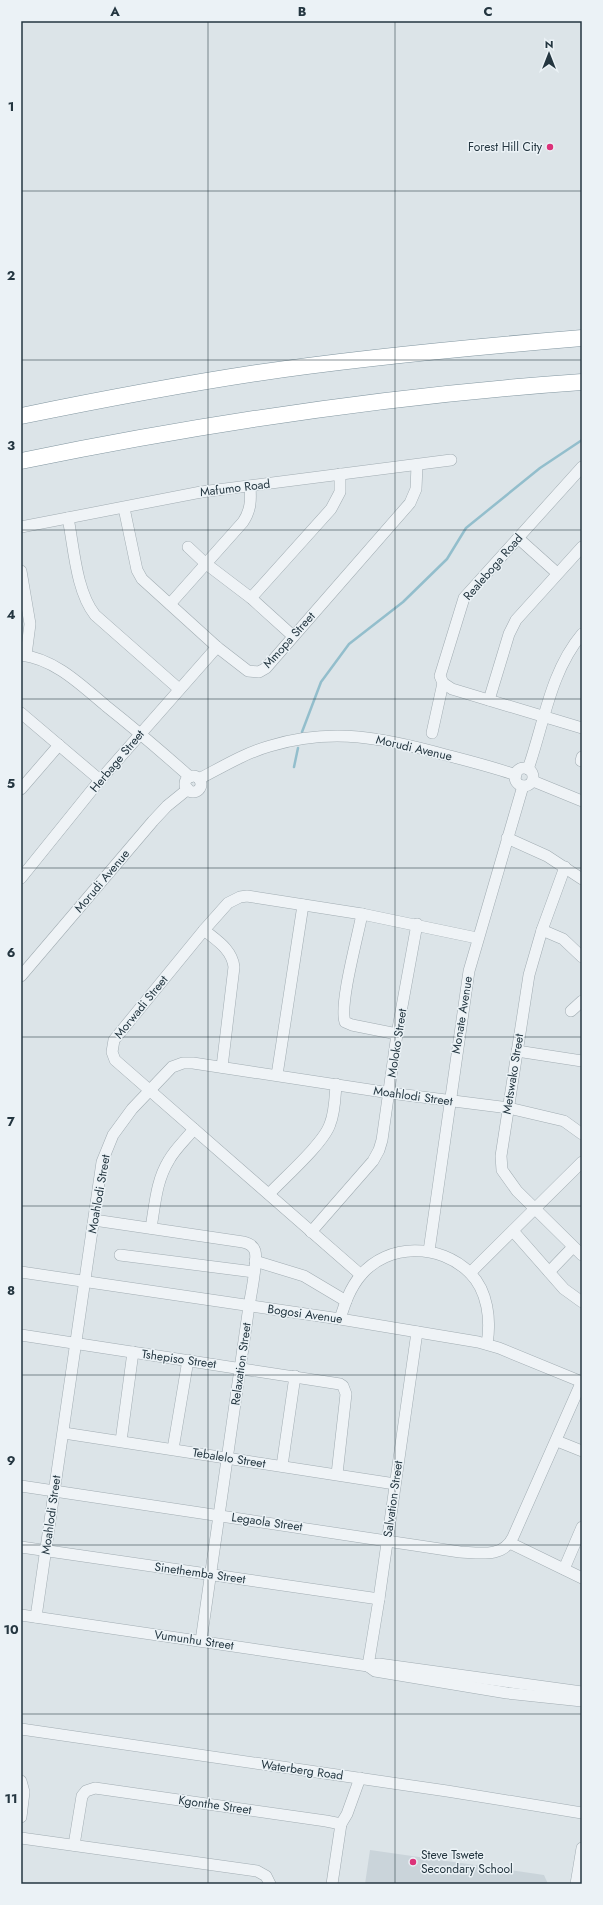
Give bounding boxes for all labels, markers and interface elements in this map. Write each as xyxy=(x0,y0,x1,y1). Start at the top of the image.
text: A xyxy=(109,2,120,21)
text: B xyxy=(298,2,307,21)
text: C xyxy=(483,2,493,21)
north arrow xyxy=(529,34,569,74)
text: N xyxy=(545,36,553,52)
text: 1 xyxy=(8,97,14,116)
place label: Forest Hill City xyxy=(468,138,543,156)
marker: Forest Hill City xyxy=(545,142,555,152)
text: 2 xyxy=(7,266,15,285)
text: 3 xyxy=(7,436,15,455)
street label: Mafumo Road xyxy=(199,475,271,501)
street label: Realeboga Road xyxy=(459,530,527,604)
text: 4 xyxy=(6,605,16,624)
street label: Mmopa Street xyxy=(259,608,319,672)
street label: Herbage Street xyxy=(85,726,149,796)
street label: Morudi Avenue xyxy=(374,730,454,766)
text: 5 xyxy=(7,774,15,793)
street label: Morudi Avenue xyxy=(70,845,134,917)
text: 6 xyxy=(7,943,16,962)
street label: Morwadi Street xyxy=(110,971,172,1043)
street label: Monate Avenue xyxy=(447,975,477,1055)
street label: Moloko Street xyxy=(383,1007,411,1079)
street label: Metswako Street xyxy=(498,1032,528,1116)
street label: Moahlodi Street xyxy=(372,1082,454,1110)
text: 7 xyxy=(7,1112,15,1131)
street label: Moahlodi Street xyxy=(83,1153,115,1235)
text: 8 xyxy=(7,1281,15,1300)
street label: Bogosi Avenue xyxy=(266,1300,344,1328)
street label: Relaxation Street xyxy=(226,1321,256,1407)
street label: Tshepiso Street xyxy=(140,1345,218,1373)
street label: Tebalelo Street xyxy=(191,1443,267,1473)
text: 9 xyxy=(7,1451,16,1470)
street label: Salvation Street xyxy=(379,1459,407,1539)
street label: Moahlodi Street xyxy=(37,1474,65,1556)
street label: Legaola Street xyxy=(230,1508,304,1536)
street label: Sinethemba Street xyxy=(153,1558,247,1588)
text: 10 xyxy=(3,1620,19,1639)
street label: Vumunhu Street xyxy=(153,1626,235,1655)
street label: Waterberg Road xyxy=(260,1755,344,1785)
text: 11 xyxy=(4,1789,18,1808)
street label: Kgonthe Street xyxy=(177,1791,253,1819)
place label: Steve Tswete Secondary School xyxy=(421,1846,513,1878)
marker: Steve Tswete Secondary School xyxy=(408,1857,418,1867)

